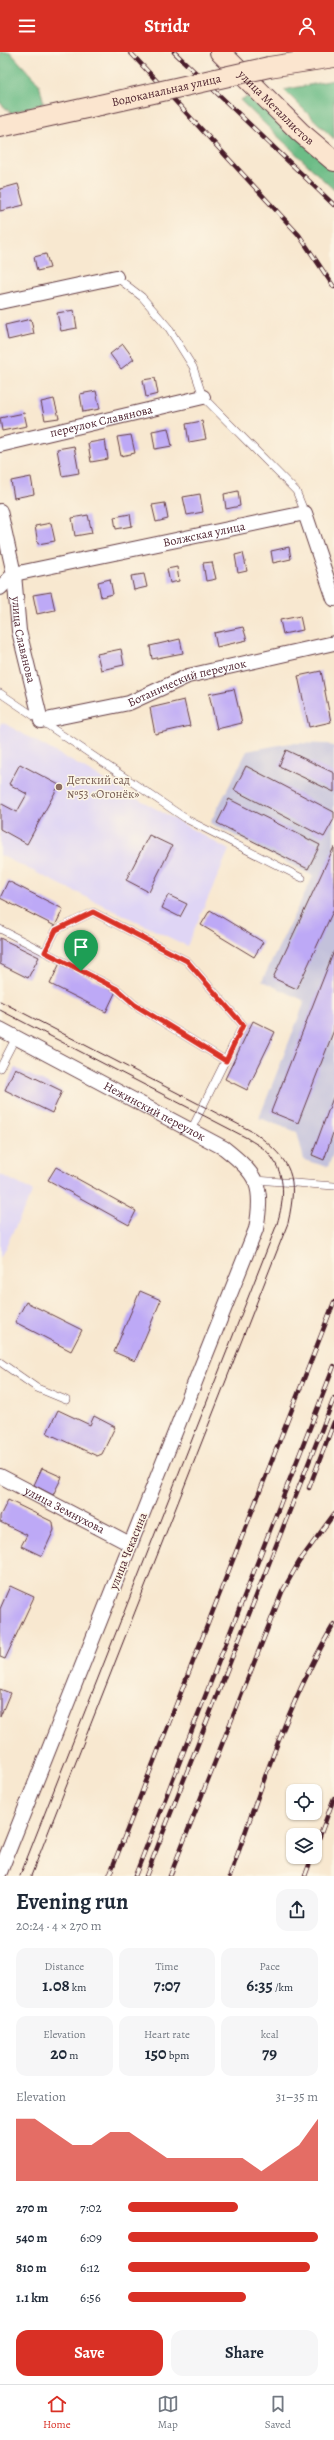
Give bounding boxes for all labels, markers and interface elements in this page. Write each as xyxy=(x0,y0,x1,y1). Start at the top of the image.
text: Stridr xyxy=(144,14,190,38)
icon: menu xyxy=(16,15,38,37)
icon: person xyxy=(296,15,318,37)
street label: улица Металлистов xyxy=(234,66,318,149)
street label: Водоканальная улица xyxy=(110,70,223,110)
street label: переулок Славянова xyxy=(48,401,155,441)
street label: Волжская улица xyxy=(162,518,247,551)
street label: улица Славянова xyxy=(8,595,40,685)
street label: Ботанический переулок xyxy=(125,655,248,711)
place label: Детский сад №53 «Огонёк» xyxy=(67,772,139,802)
marker: Детский сад №53 «Огонёк» xyxy=(54,782,64,792)
pin xyxy=(64,930,98,971)
icon: arrive xyxy=(70,936,92,958)
street label: Нежинский переулок xyxy=(101,1078,208,1145)
street label: улица Земнухова xyxy=(21,1482,108,1538)
street label: улица Чекасина xyxy=(105,1510,151,1593)
map controls xyxy=(286,1784,322,1864)
button: locate xyxy=(286,1784,322,1820)
button: layers xyxy=(286,1828,322,1864)
text: Evening run xyxy=(16,1887,128,1917)
button: share xyxy=(276,1889,318,1931)
text: 20:24 · 4 × 270 m xyxy=(16,1917,102,1934)
text: Distance xyxy=(45,1959,84,1974)
text: Time xyxy=(156,1959,178,1974)
text: Pace xyxy=(259,1959,280,1974)
text: 1.08 xyxy=(42,1974,70,1997)
text: 7:07 xyxy=(153,1974,181,1997)
text: 6:35 xyxy=(246,1974,273,1997)
text: km xyxy=(70,1980,86,1995)
text: /km xyxy=(273,1980,293,1995)
text: Elevation xyxy=(43,2027,85,2042)
text: Heart rate xyxy=(144,2027,190,2042)
text: kcal xyxy=(261,2027,278,2042)
text: 20 xyxy=(50,2042,67,2065)
text: 150 xyxy=(145,2042,167,2065)
text: 79 xyxy=(262,2042,277,2065)
text: m xyxy=(67,2048,78,2063)
text: bpm xyxy=(167,2048,189,2063)
text: Elevation xyxy=(16,2088,66,2105)
text: 31–35 m xyxy=(276,2088,318,2105)
text: 270 m xyxy=(16,2199,48,2216)
text: 7:02 xyxy=(80,2199,102,2216)
text: 540 m xyxy=(16,2229,47,2246)
text: 6:09 xyxy=(80,2229,102,2246)
text: 810 m xyxy=(16,2259,47,2276)
text: 6:12 xyxy=(80,2259,100,2276)
text: 1.1 km xyxy=(16,2289,49,2306)
text: 6:56 xyxy=(80,2289,101,2306)
button: Save xyxy=(16,2330,163,2376)
button: Share xyxy=(171,2330,318,2376)
tab: Home xyxy=(43,2393,71,2432)
tab: Map xyxy=(157,2393,179,2432)
tab: Saved xyxy=(265,2393,291,2432)

